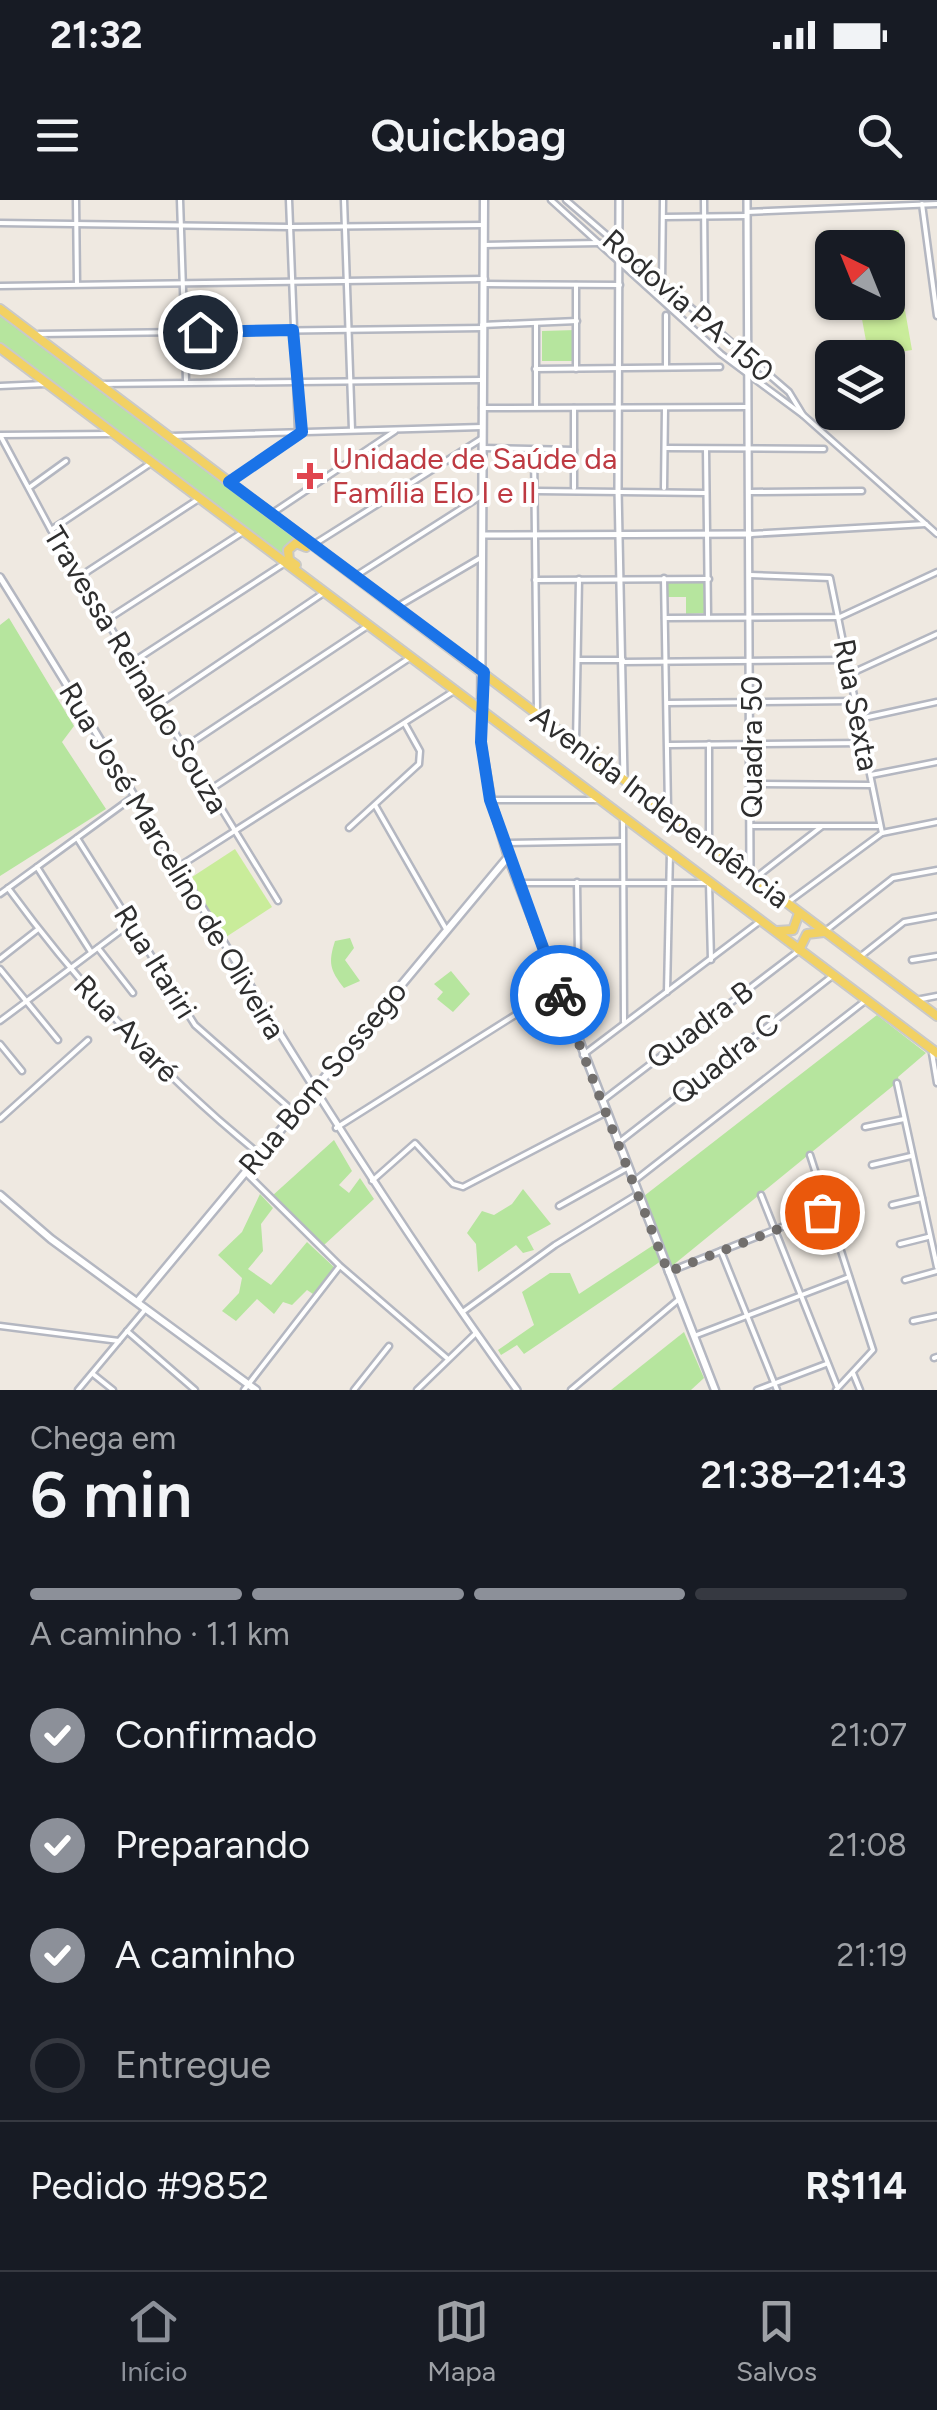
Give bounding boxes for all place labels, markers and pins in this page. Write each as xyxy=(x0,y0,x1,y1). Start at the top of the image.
pin xyxy=(158,290,243,375)
place label: Unidade de Saúde da Família Elo I e II xyxy=(332,440,617,511)
marker: Unidade de Saúde da Família Elo I e II xyxy=(297,463,323,489)
pin xyxy=(780,1170,865,1255)

